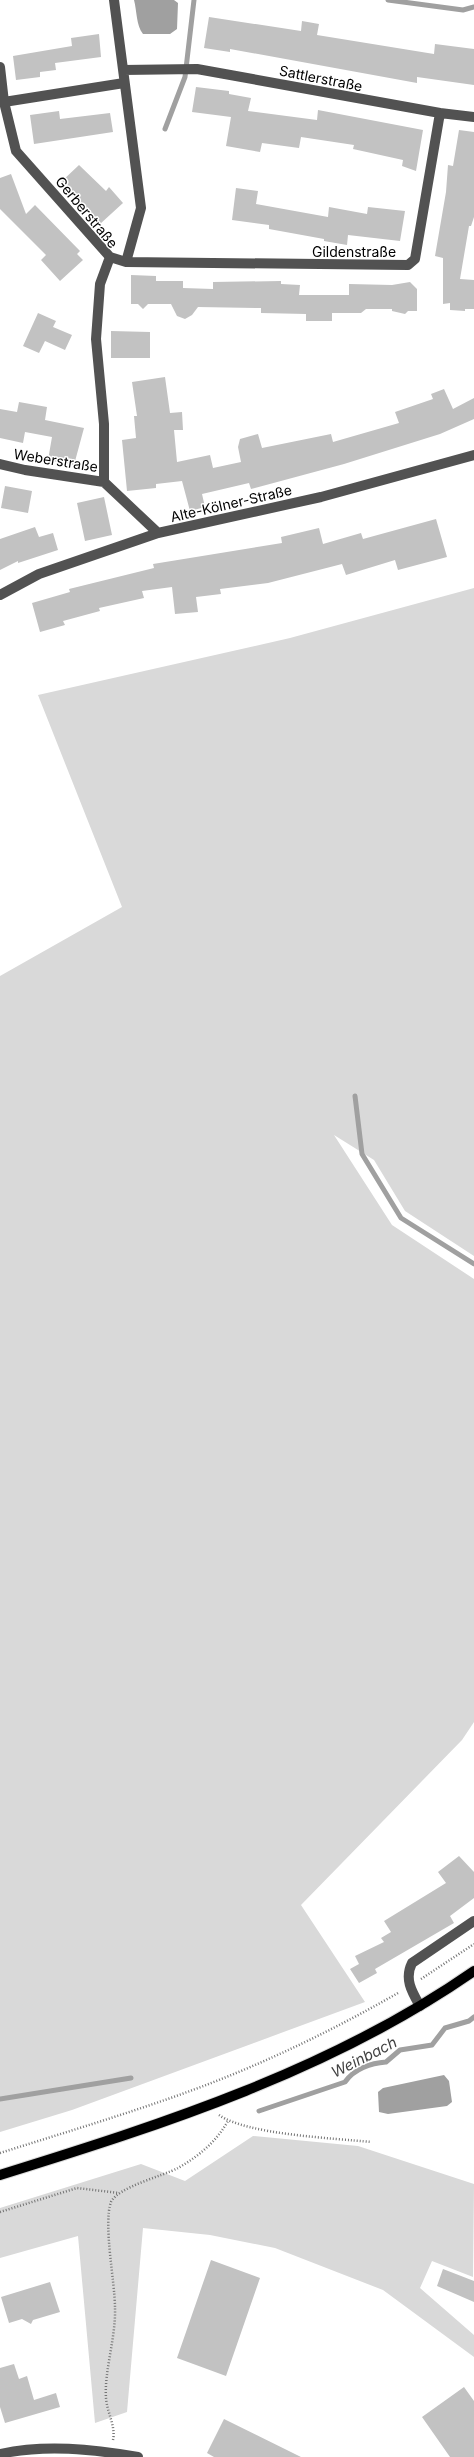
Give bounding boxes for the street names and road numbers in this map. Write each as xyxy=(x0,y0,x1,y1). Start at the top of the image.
street label: Sattlerstraße xyxy=(278,62,364,94)
street label: Gerberstraße xyxy=(52,173,122,251)
street label: Gildenstraße xyxy=(312,243,396,260)
street label: Weberstraße xyxy=(13,445,99,475)
street label: Alte-Kölner-Straße xyxy=(169,481,293,525)

